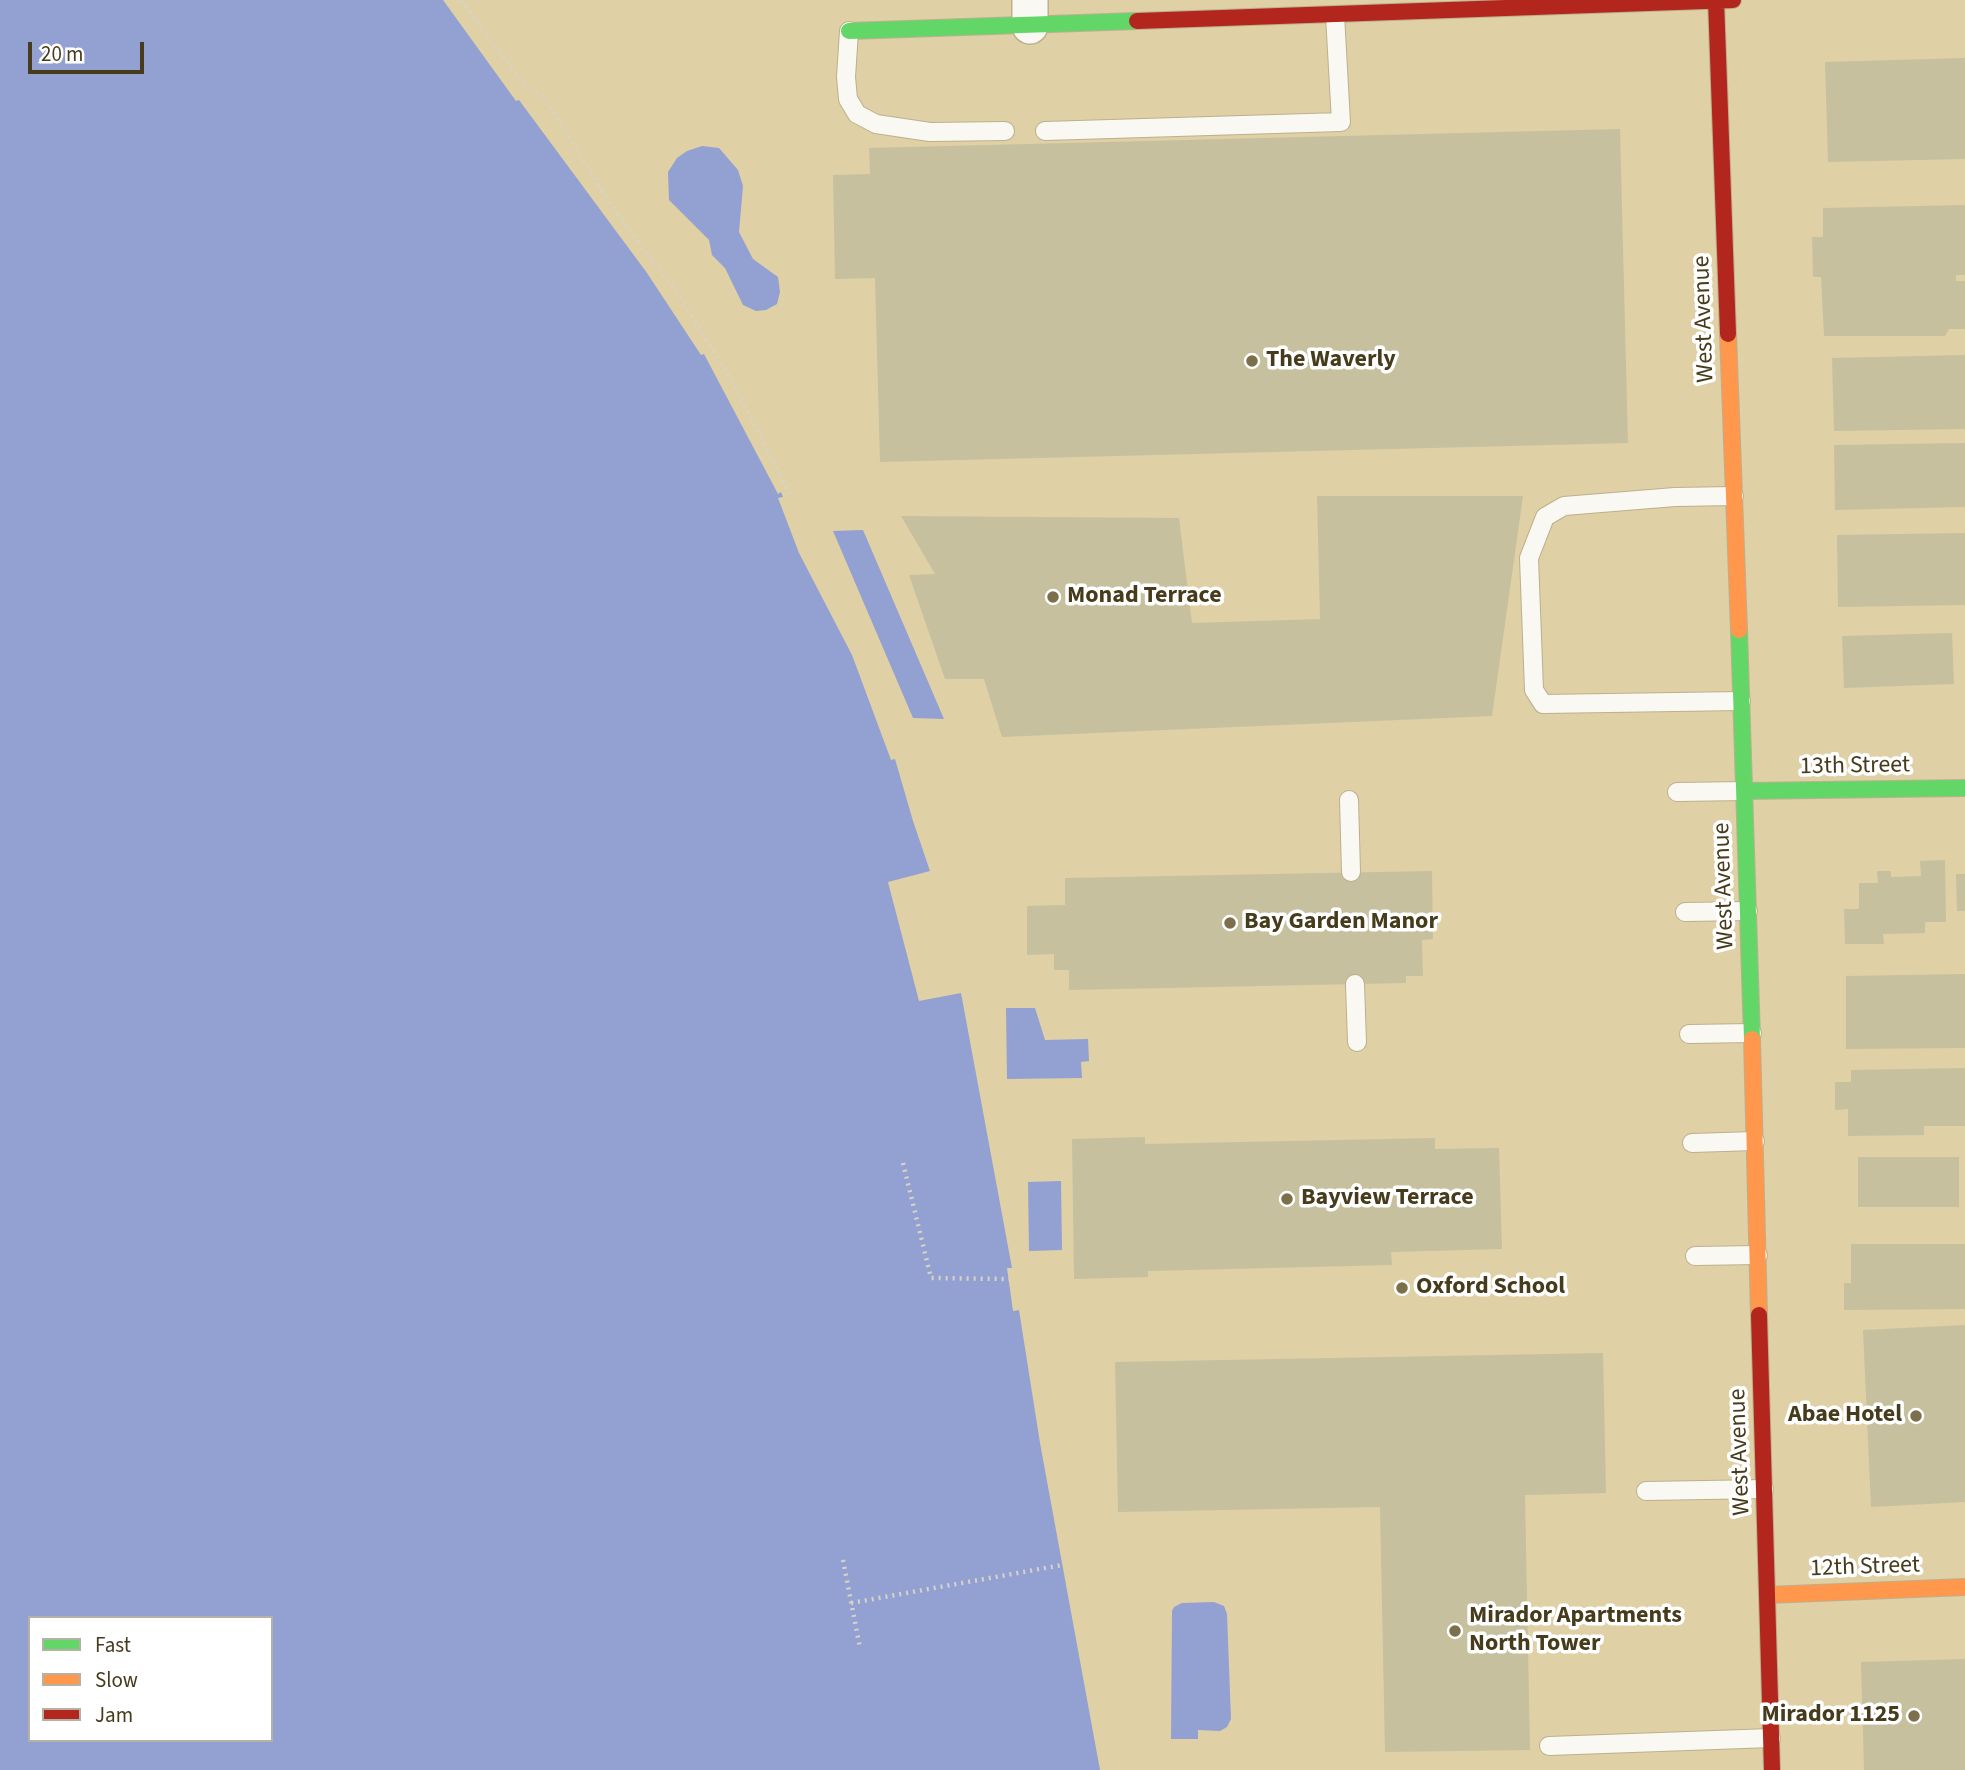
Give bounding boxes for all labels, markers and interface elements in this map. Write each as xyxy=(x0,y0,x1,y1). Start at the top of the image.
scale bar xyxy=(32,28,147,72)
text: 20 m xyxy=(41,39,83,69)
street label: West Avenue xyxy=(1688,255,1722,383)
place label: The Waverly xyxy=(1266,347,1396,375)
marker: The Waverly xyxy=(1244,353,1260,369)
place label: Monad Terrace xyxy=(1067,583,1222,611)
marker: Monad Terrace xyxy=(1045,589,1061,605)
street label: 13th Street xyxy=(1800,752,1910,782)
street label: West Avenue xyxy=(1708,822,1742,950)
place label: Bay Garden Manor xyxy=(1244,909,1438,937)
marker: Bay Garden Manor xyxy=(1222,915,1238,931)
place label: Bayview Terrace xyxy=(1301,1185,1474,1213)
marker: Bayview Terrace xyxy=(1279,1191,1295,1207)
place label: Oxford School xyxy=(1416,1274,1565,1302)
marker: Oxford School xyxy=(1394,1280,1410,1296)
street label: West Avenue xyxy=(1724,1388,1758,1516)
place label: Abae Hotel xyxy=(1788,1402,1902,1430)
marker: Abae Hotel xyxy=(1908,1408,1924,1424)
street label: 12th Street xyxy=(1810,1552,1920,1584)
place label: Mirador Apartments North Tower xyxy=(1469,1603,1682,1659)
legend xyxy=(28,1616,273,1742)
marker: Mirador Apartments North Tower xyxy=(1447,1623,1463,1639)
text: Fast xyxy=(95,1630,131,1660)
text: Slow xyxy=(95,1665,138,1695)
text: Jam xyxy=(95,1700,133,1730)
place label: Mirador 1125 xyxy=(1761,1702,1900,1730)
marker: Mirador 1125 xyxy=(1906,1708,1922,1724)

